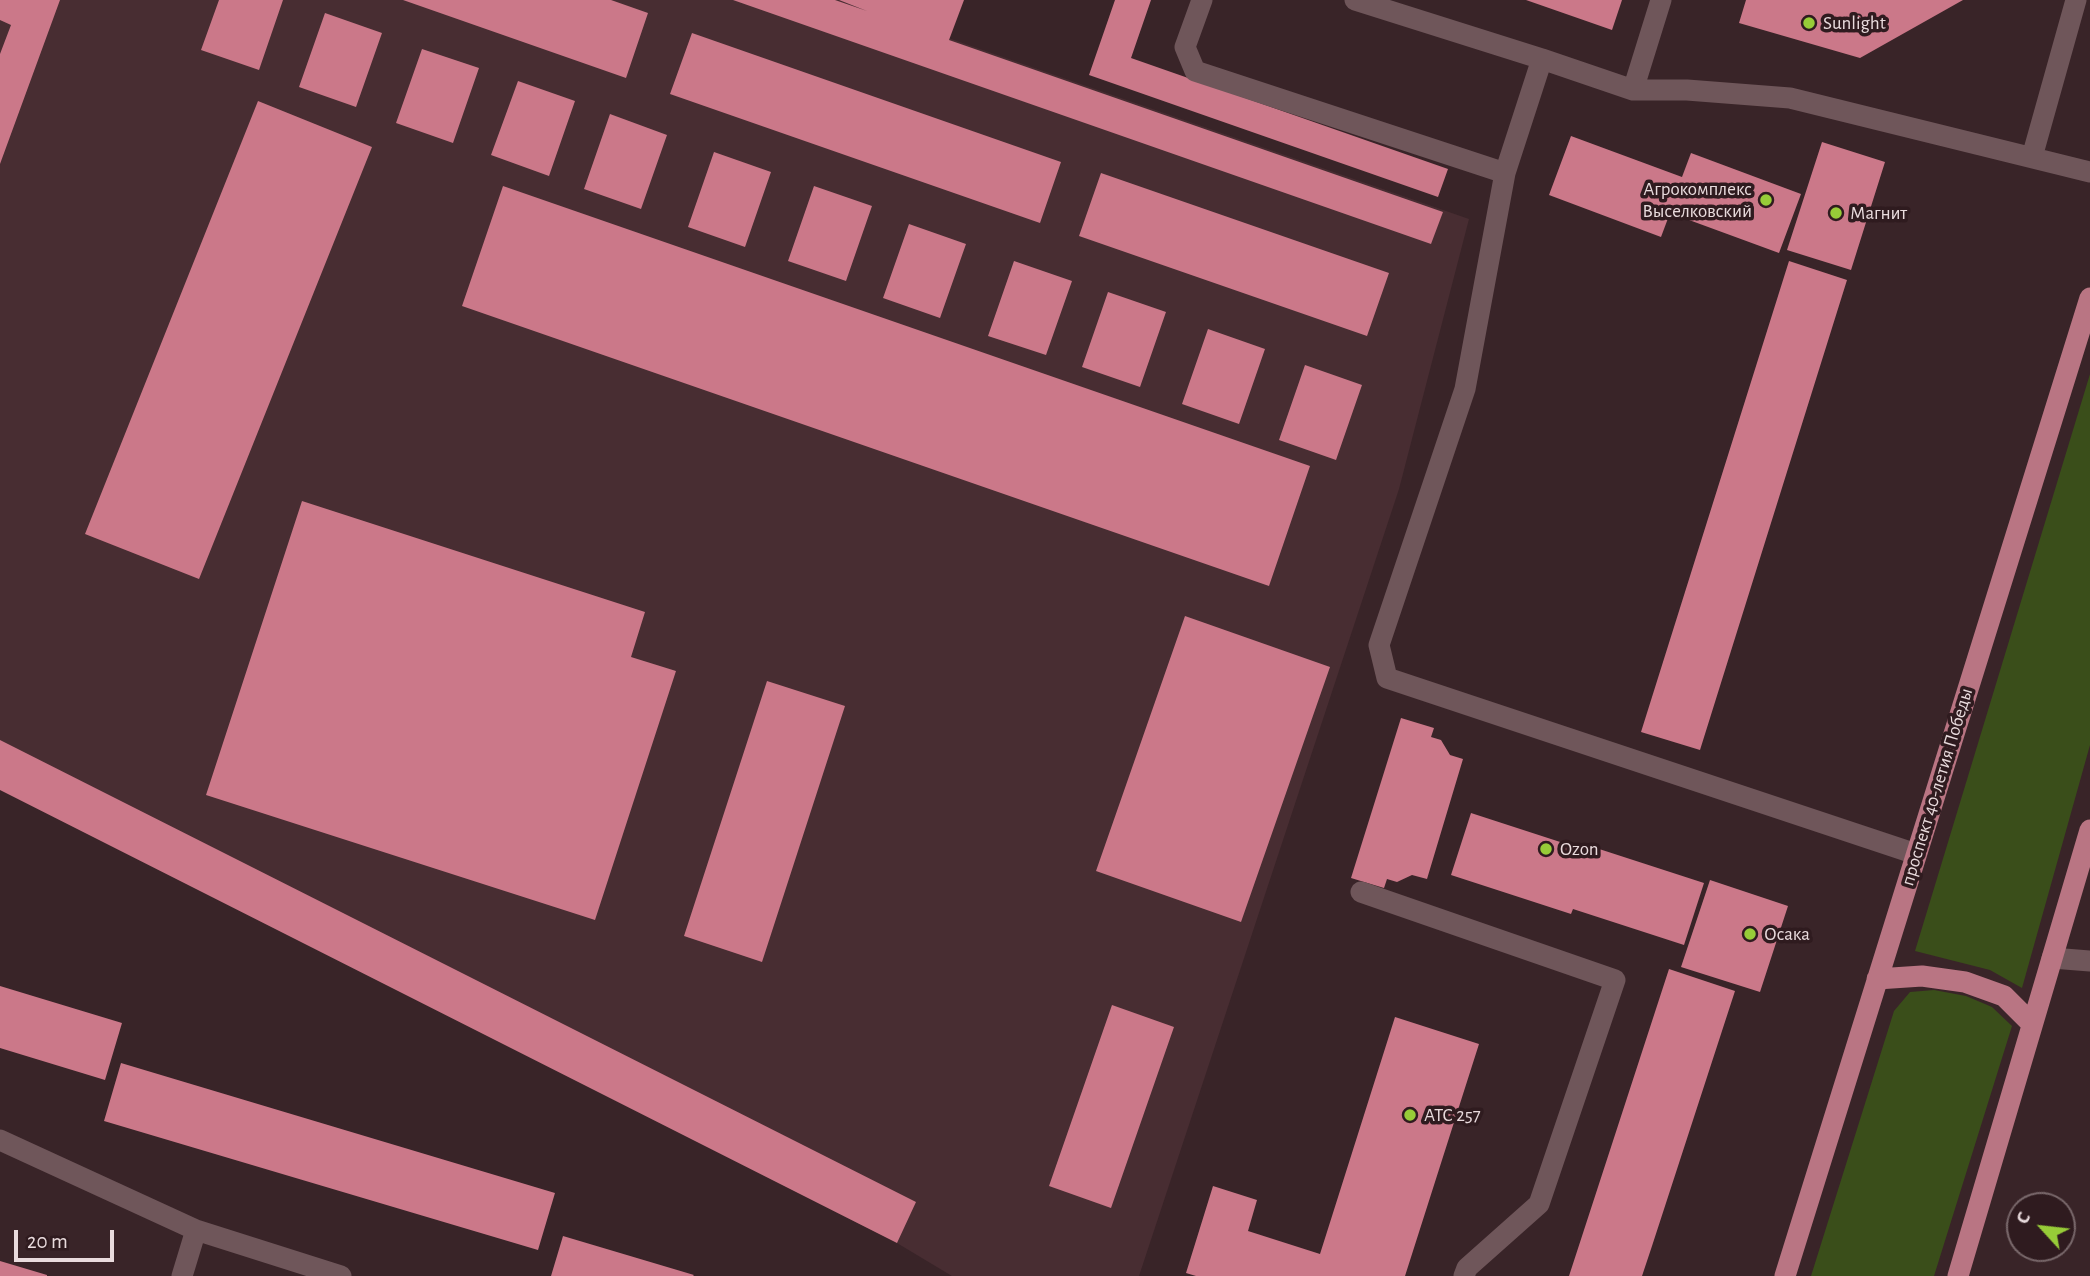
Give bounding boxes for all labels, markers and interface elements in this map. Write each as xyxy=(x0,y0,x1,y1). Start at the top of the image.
place label: Sunlight xyxy=(1823,12,1886,34)
marker: Sunlight xyxy=(1801,15,1817,31)
place label: Агрокомплекс Выселковский xyxy=(1642,178,1752,222)
marker: Агрокомплекс Выселковский xyxy=(1758,192,1774,208)
place label: Магнит xyxy=(1850,202,1907,224)
marker: Магнит xyxy=(1828,205,1844,221)
street label: проспект 40-летия Победы xyxy=(1896,685,1978,889)
place label: Ozon xyxy=(1560,838,1599,860)
marker: Ozon xyxy=(1538,841,1554,857)
place label: Осака xyxy=(1764,923,1810,945)
marker: Осака xyxy=(1742,926,1758,942)
place label: АТС 257 xyxy=(1424,1104,1481,1126)
marker: АТС 257 xyxy=(1402,1107,1418,1123)
north arrow xyxy=(2006,1192,2076,1262)
text: С xyxy=(2013,1209,2034,1227)
scale bar xyxy=(18,1216,117,1260)
text: 20 m xyxy=(27,1231,68,1252)

